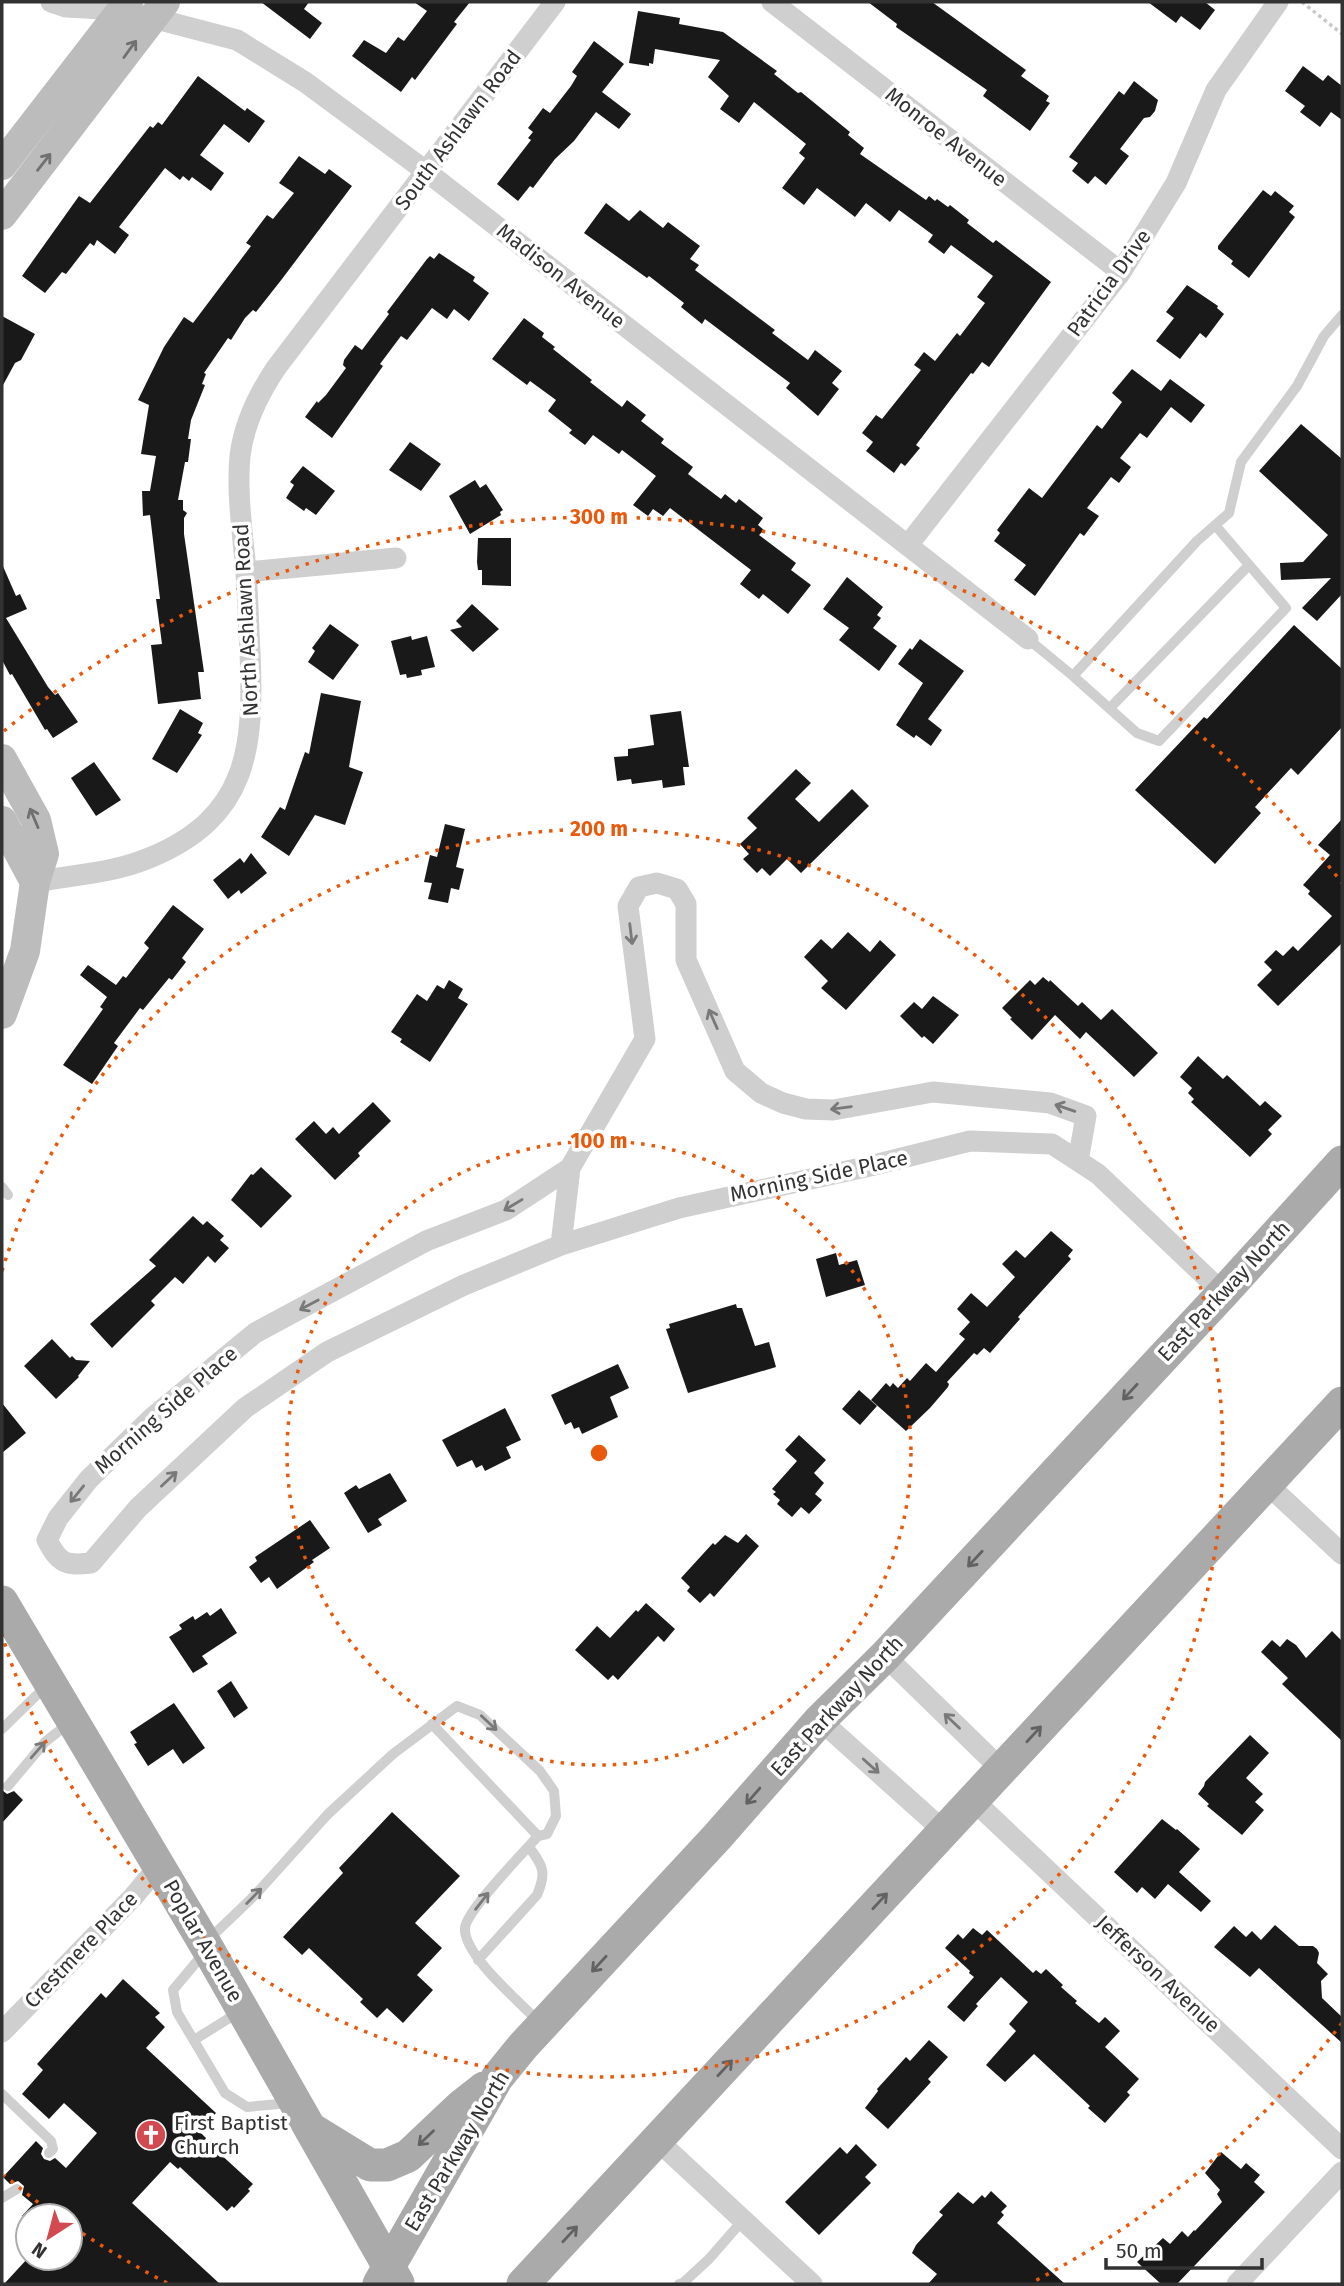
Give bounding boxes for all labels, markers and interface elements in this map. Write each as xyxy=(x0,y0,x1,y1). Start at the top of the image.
one-way arrow xyxy=(123,40,137,59)
street label: South Ashlawn Road xyxy=(389,45,527,215)
street label: Monroe Avenue xyxy=(880,81,1012,193)
one-way arrow xyxy=(36,153,51,171)
street label: Madison Avenue xyxy=(492,218,630,334)
street label: Patricia Drive xyxy=(1061,224,1157,342)
text: 300 m xyxy=(569,504,628,530)
street label: North Ashlawn Road xyxy=(228,523,264,717)
one-way arrow xyxy=(26,807,39,829)
text: 200 m xyxy=(570,816,628,842)
one-way arrow xyxy=(625,922,638,945)
one-way arrow xyxy=(706,1009,719,1030)
one-way arrow xyxy=(1055,1101,1077,1113)
one-way arrow xyxy=(830,1102,852,1115)
text: 100 m xyxy=(570,1128,628,1154)
street label: Morning Side Place xyxy=(728,1144,910,1208)
one-way arrow xyxy=(503,1198,523,1212)
street label: East Parkway North xyxy=(1152,1215,1296,1367)
one-way arrow xyxy=(299,1299,320,1312)
street label: Morning Side Place xyxy=(89,1341,243,1479)
one-way arrow xyxy=(1122,1383,1139,1400)
centre of rings xyxy=(587,1441,611,1465)
one-way arrow xyxy=(160,1471,178,1487)
one-way arrow xyxy=(70,1484,85,1502)
one-way arrow xyxy=(967,1550,984,1567)
street label: East Parkway North xyxy=(765,1630,909,1782)
one-way arrow xyxy=(944,1713,961,1730)
one-way arrow xyxy=(480,1715,498,1731)
one-way arrow xyxy=(1026,1725,1042,1743)
one-way arrow xyxy=(30,1741,46,1759)
one-way arrow xyxy=(862,1758,880,1774)
one-way arrow xyxy=(745,1787,761,1805)
street label: Poplar Avenue xyxy=(157,1875,249,2007)
street label: Crestmere Place xyxy=(19,1886,143,2014)
one-way arrow xyxy=(245,1888,262,1905)
one-way arrow xyxy=(474,1892,489,1911)
one-way arrow xyxy=(871,1893,888,1911)
street label: Jefferson Avenue xyxy=(1090,1910,1226,2038)
one-way arrow xyxy=(590,1955,607,1972)
one-way arrow xyxy=(716,2060,733,2077)
street label: East Parkway North xyxy=(399,2066,515,2236)
place label: First Baptist Church xyxy=(174,2110,288,2160)
church icon: First Baptist Church xyxy=(134,2118,168,2152)
one-way arrow xyxy=(418,2129,435,2146)
north arrow xyxy=(14,2202,84,2272)
one-way arrow xyxy=(561,2226,578,2243)
scale bar xyxy=(1106,2226,1262,2270)
text: N xyxy=(27,2237,51,2263)
text: 50 m xyxy=(1116,2238,1162,2264)

